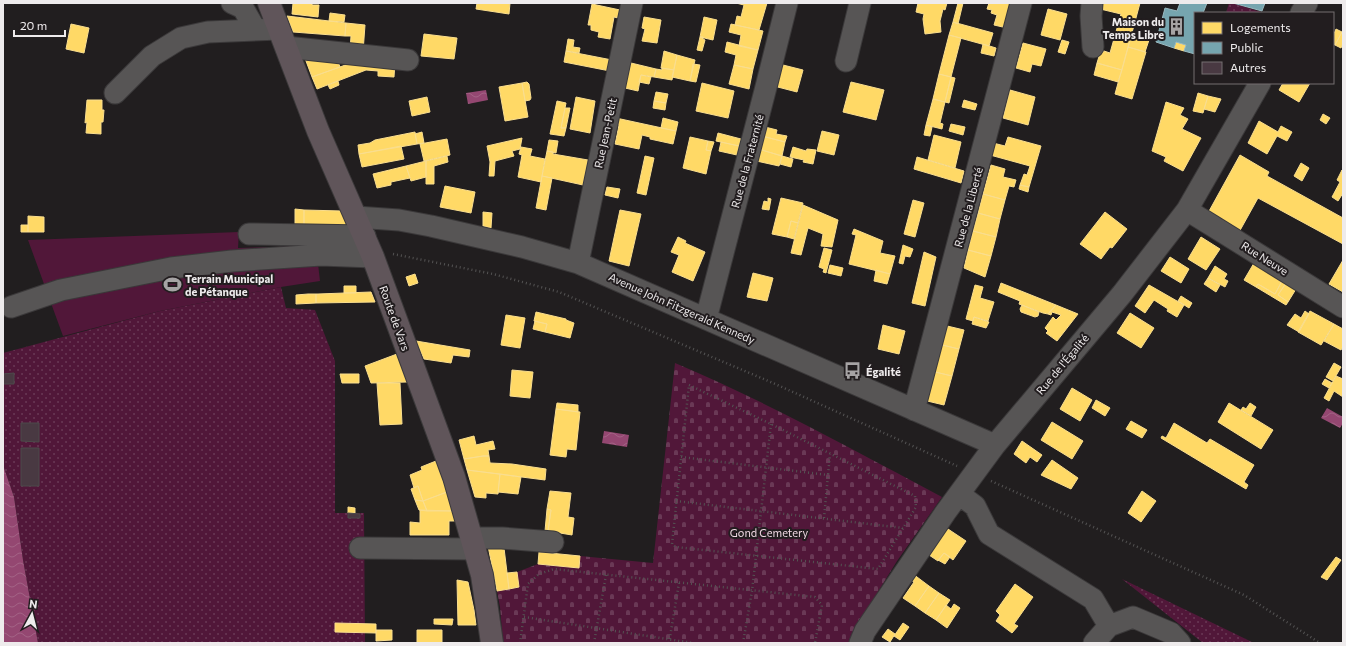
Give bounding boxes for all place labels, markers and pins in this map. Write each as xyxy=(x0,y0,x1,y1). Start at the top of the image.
place label: Maison du Temps Libre xyxy=(1103,15,1164,41)
building icon: Maison du Temps Libre xyxy=(1167,17,1187,37)
place label: Terrain Municipal de Pétanque xyxy=(185,272,273,298)
sports icon: Terrain Municipal de Pétanque xyxy=(162,274,182,294)
bus stop icon: Égalité xyxy=(843,361,863,381)
place label: Égalité xyxy=(866,364,901,378)

